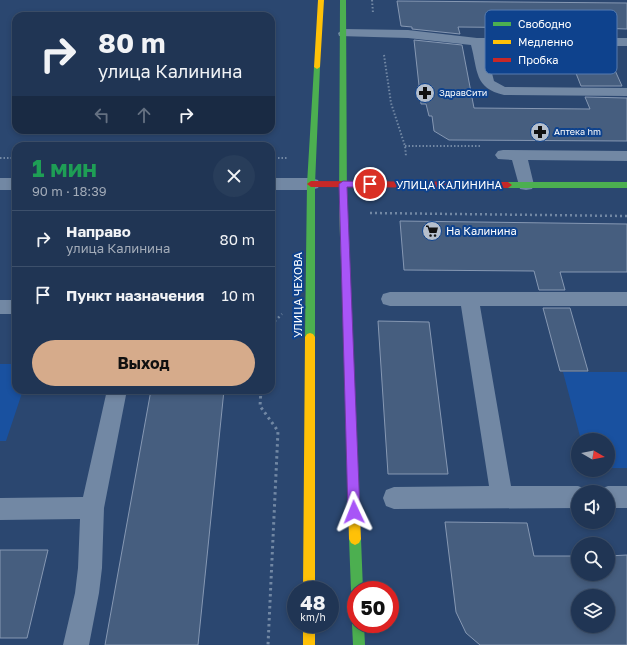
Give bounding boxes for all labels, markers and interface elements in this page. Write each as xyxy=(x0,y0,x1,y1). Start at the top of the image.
legend xyxy=(485,10,617,74)
text: Свободно xyxy=(518,17,572,30)
text: 80 m xyxy=(98,26,166,59)
icon: right xyxy=(32,28,84,80)
text: Медленно xyxy=(518,35,574,48)
text: Пробка xyxy=(518,53,559,66)
text: улица Калинина xyxy=(98,60,242,82)
pharmacy icon: ЗдравСити xyxy=(414,82,436,104)
place label: ЗдравСити xyxy=(439,87,487,98)
icon: left xyxy=(91,104,113,126)
icon: ahead xyxy=(133,104,155,126)
icon: right xyxy=(175,104,197,126)
pharmacy icon: Аптека hm xyxy=(529,121,551,143)
place label: Аптека hm xyxy=(554,126,601,137)
text: 1 мин xyxy=(32,153,97,182)
button: close xyxy=(213,155,255,197)
pin xyxy=(353,167,387,201)
icon: arrive xyxy=(359,173,381,195)
street label: УЛИЦА КАЛИНИНА xyxy=(396,178,503,191)
text: 90 m · 18:39 xyxy=(32,183,107,199)
supermarket icon: На Калинина xyxy=(421,220,443,242)
text: Направо xyxy=(66,222,131,240)
place label: На Калинина xyxy=(446,224,517,237)
icon: right xyxy=(32,228,54,250)
text: 80 m xyxy=(220,230,255,248)
text: улица Калинина xyxy=(66,240,170,256)
street label: УЛИЦА ЧЕХОВА xyxy=(291,252,304,338)
icon: arrive xyxy=(32,284,54,306)
text: Пункт назначения xyxy=(66,286,204,304)
text: 10 m xyxy=(221,286,255,304)
button: Выход xyxy=(32,340,255,386)
north arrow xyxy=(571,433,615,477)
map controls xyxy=(571,433,615,633)
button: sound xyxy=(571,485,615,529)
position arrow xyxy=(333,491,375,533)
button: search xyxy=(571,537,615,581)
speed limit sign: 50 xyxy=(347,581,399,633)
button: layers xyxy=(571,589,615,633)
text: 48 xyxy=(300,590,326,614)
text: km/h xyxy=(300,611,326,623)

